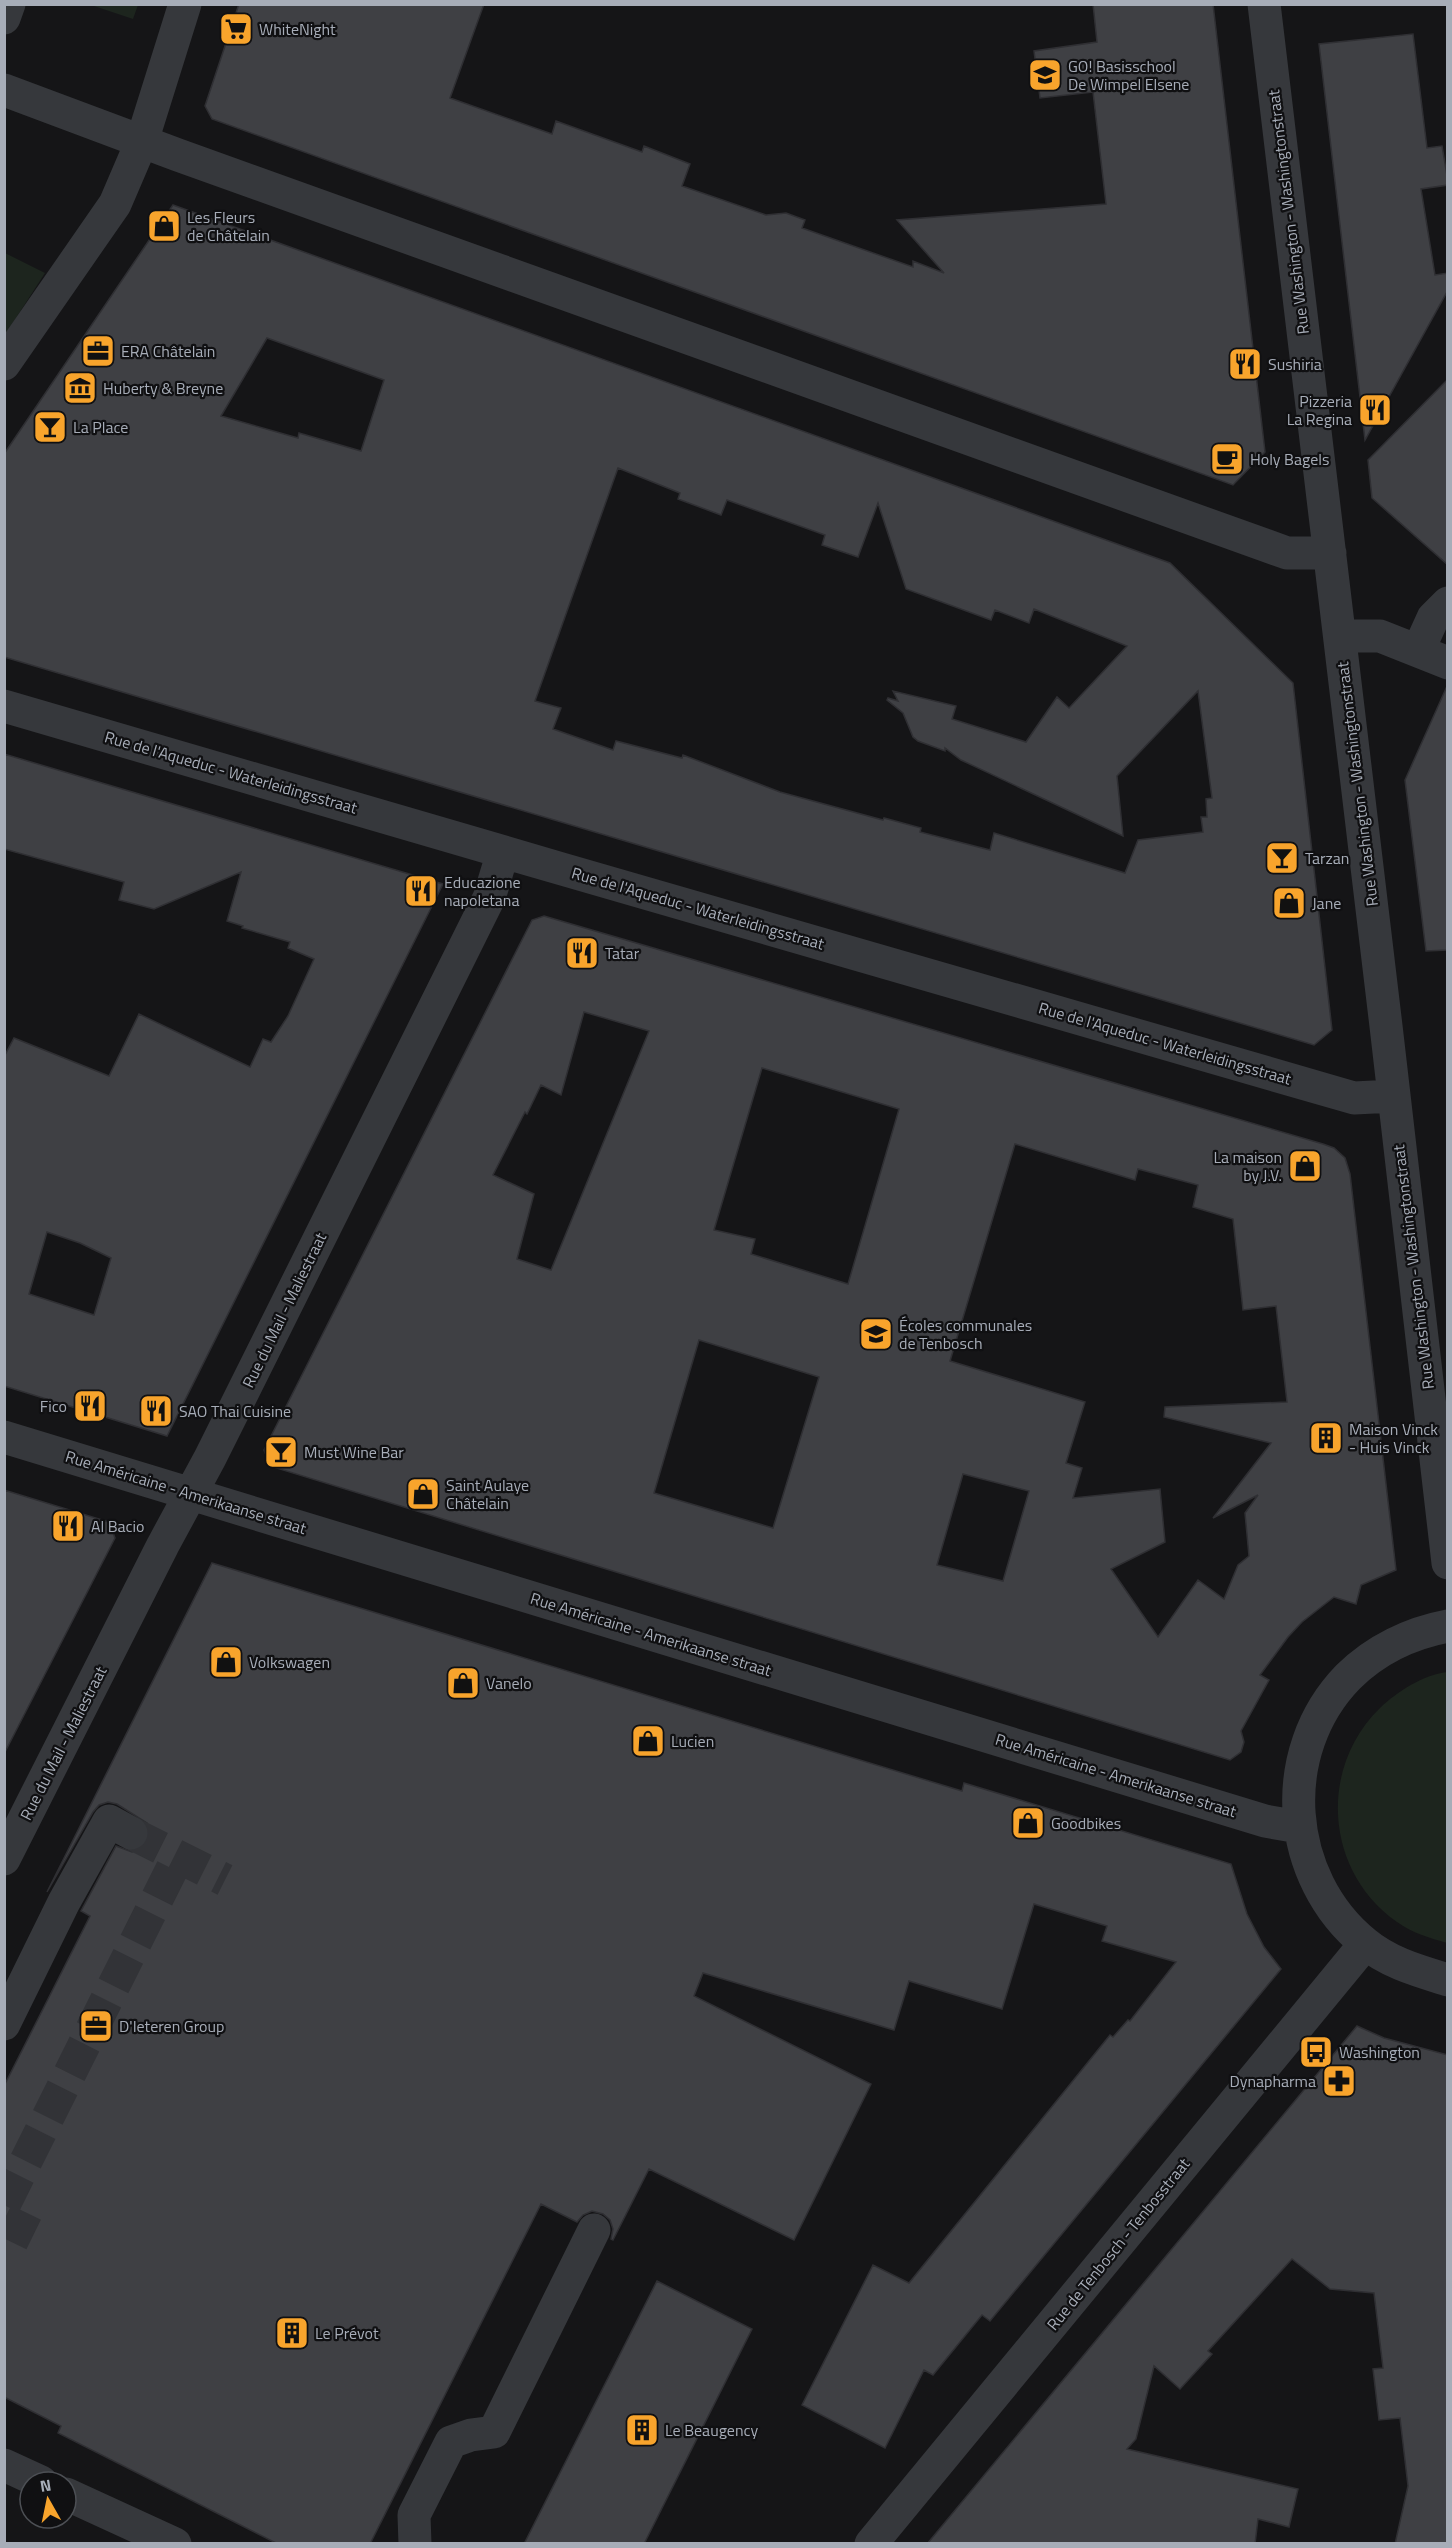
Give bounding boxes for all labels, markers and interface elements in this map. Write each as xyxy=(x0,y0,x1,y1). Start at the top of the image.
supermarket icon: WhiteNight xyxy=(218,11,254,47)
place label: WhiteNight xyxy=(259,17,336,41)
place label: GO! Basisschool De Wimpel Elsene xyxy=(1068,54,1189,96)
school or university icon: GO! Basisschool De Wimpel Elsene xyxy=(1027,57,1063,93)
street label: Rue Washington - Washingtonstraat xyxy=(1261,88,1315,336)
place label: Les Fleurs de Châtelain xyxy=(187,205,270,247)
shop icon: Les Fleurs de Châtelain xyxy=(146,208,182,244)
office icon: ERA Châtelain xyxy=(80,333,116,369)
place label: ERA Châtelain xyxy=(121,339,215,363)
restaurant icon: Sushiria xyxy=(1227,346,1263,382)
place label: Sushiria xyxy=(1268,352,1322,376)
museum icon: Huberty & Breyne xyxy=(62,370,98,406)
place label: Huberty & Breyne xyxy=(103,376,223,400)
place label: Pizzeria La Regina xyxy=(1287,389,1352,431)
restaurant icon: Pizzeria La Regina xyxy=(1357,392,1393,428)
bar icon: La Place xyxy=(32,409,68,445)
place label: La Place xyxy=(73,415,128,439)
cafe icon: Holy Bagels xyxy=(1209,441,1245,477)
place label: Holy Bagels xyxy=(1250,447,1329,471)
street label: Rue Washington - Washingtonstraat xyxy=(1330,660,1384,908)
street label: Rue de l'Aqueduc - Waterleidingsstraat xyxy=(102,724,360,820)
bar icon: Tarzan xyxy=(1264,840,1300,876)
place label: Tarzan xyxy=(1305,846,1349,870)
street label: Rue de l'Aqueduc - Waterleidingsstraat xyxy=(569,860,827,956)
place label: Educazione napoletana xyxy=(444,870,521,912)
restaurant icon: Educazione napoletana xyxy=(403,873,439,909)
shop icon: Jane xyxy=(1271,885,1307,921)
place label: Jane xyxy=(1312,891,1341,915)
restaurant icon: Tatar xyxy=(564,935,600,971)
place label: Tatar xyxy=(605,941,640,965)
street label: Rue de l'Aqueduc - Waterleidingsstraat xyxy=(1036,995,1294,1091)
street label: Rue Washington - Washingtonstraat xyxy=(1386,1143,1440,1391)
place label: La maison by J.V. xyxy=(1213,1145,1282,1187)
shop icon: La maison by J.V. xyxy=(1287,1148,1323,1184)
street label: Rue du Mail - Maliestraat xyxy=(236,1228,332,1392)
place label: Écoles communales de Tenbosch xyxy=(899,1313,1032,1355)
school or university icon: Écoles communales de Tenbosch xyxy=(858,1316,894,1352)
restaurant icon: Fico xyxy=(72,1388,108,1424)
restaurant icon: SAO Thai Cuisine xyxy=(138,1393,174,1429)
place label: Fico xyxy=(40,1394,67,1418)
place label: SAO Thai Cuisine xyxy=(179,1399,291,1423)
place label: Maison Vinck - Huis Vinck xyxy=(1349,1417,1438,1459)
building icon: Maison Vinck - Huis Vinck xyxy=(1308,1420,1344,1456)
bar icon: Must Wine Bar xyxy=(263,1434,299,1470)
place label: Must Wine Bar xyxy=(304,1440,404,1464)
street label: Rue Américaine - Amerikaanse straat xyxy=(63,1444,310,1540)
place label: Saint Aulaye Châtelain xyxy=(446,1473,529,1515)
shop icon: Saint Aulaye Châtelain xyxy=(405,1476,441,1512)
restaurant icon: Al Bacio xyxy=(50,1508,86,1544)
place label: Al Bacio xyxy=(91,1514,145,1538)
street label: Rue Américaine - Amerikaanse straat xyxy=(528,1586,775,1682)
shop icon: Volkswagen xyxy=(208,1644,244,1680)
place label: Volkswagen xyxy=(249,1650,330,1674)
street label: Rue du Mail - Maliestraat xyxy=(14,1661,112,1824)
shop icon: Vanelo xyxy=(445,1665,481,1701)
place label: Vanelo xyxy=(486,1671,532,1695)
shop icon: Lucien xyxy=(630,1723,666,1759)
street label: Rue Américaine - Amerikaanse straat xyxy=(993,1727,1240,1823)
place label: Lucien xyxy=(671,1729,714,1753)
shop icon: Goodbikes xyxy=(1010,1805,1046,1841)
place label: Goodbikes xyxy=(1051,1811,1121,1835)
office icon: D'Ieteren Group xyxy=(78,2008,114,2044)
place label: D'Ieteren Group xyxy=(119,2014,224,2038)
bus stop icon: Washington xyxy=(1298,2034,1334,2070)
place label: Washington xyxy=(1339,2040,1420,2064)
pharmacy icon: Dynapharma xyxy=(1321,2063,1357,2099)
place label: Dynapharma xyxy=(1229,2069,1316,2093)
street label: Rue de Tenbosch - Tenbosstraat xyxy=(1041,2152,1195,2335)
building icon: Le Prévot xyxy=(274,2315,310,2351)
place label: Le Prévot xyxy=(315,2321,379,2345)
building icon: Le Beaugency xyxy=(624,2412,660,2448)
place label: Le Beaugency xyxy=(665,2418,759,2442)
north arrow xyxy=(18,2470,78,2530)
text: N xyxy=(38,2472,53,2498)

